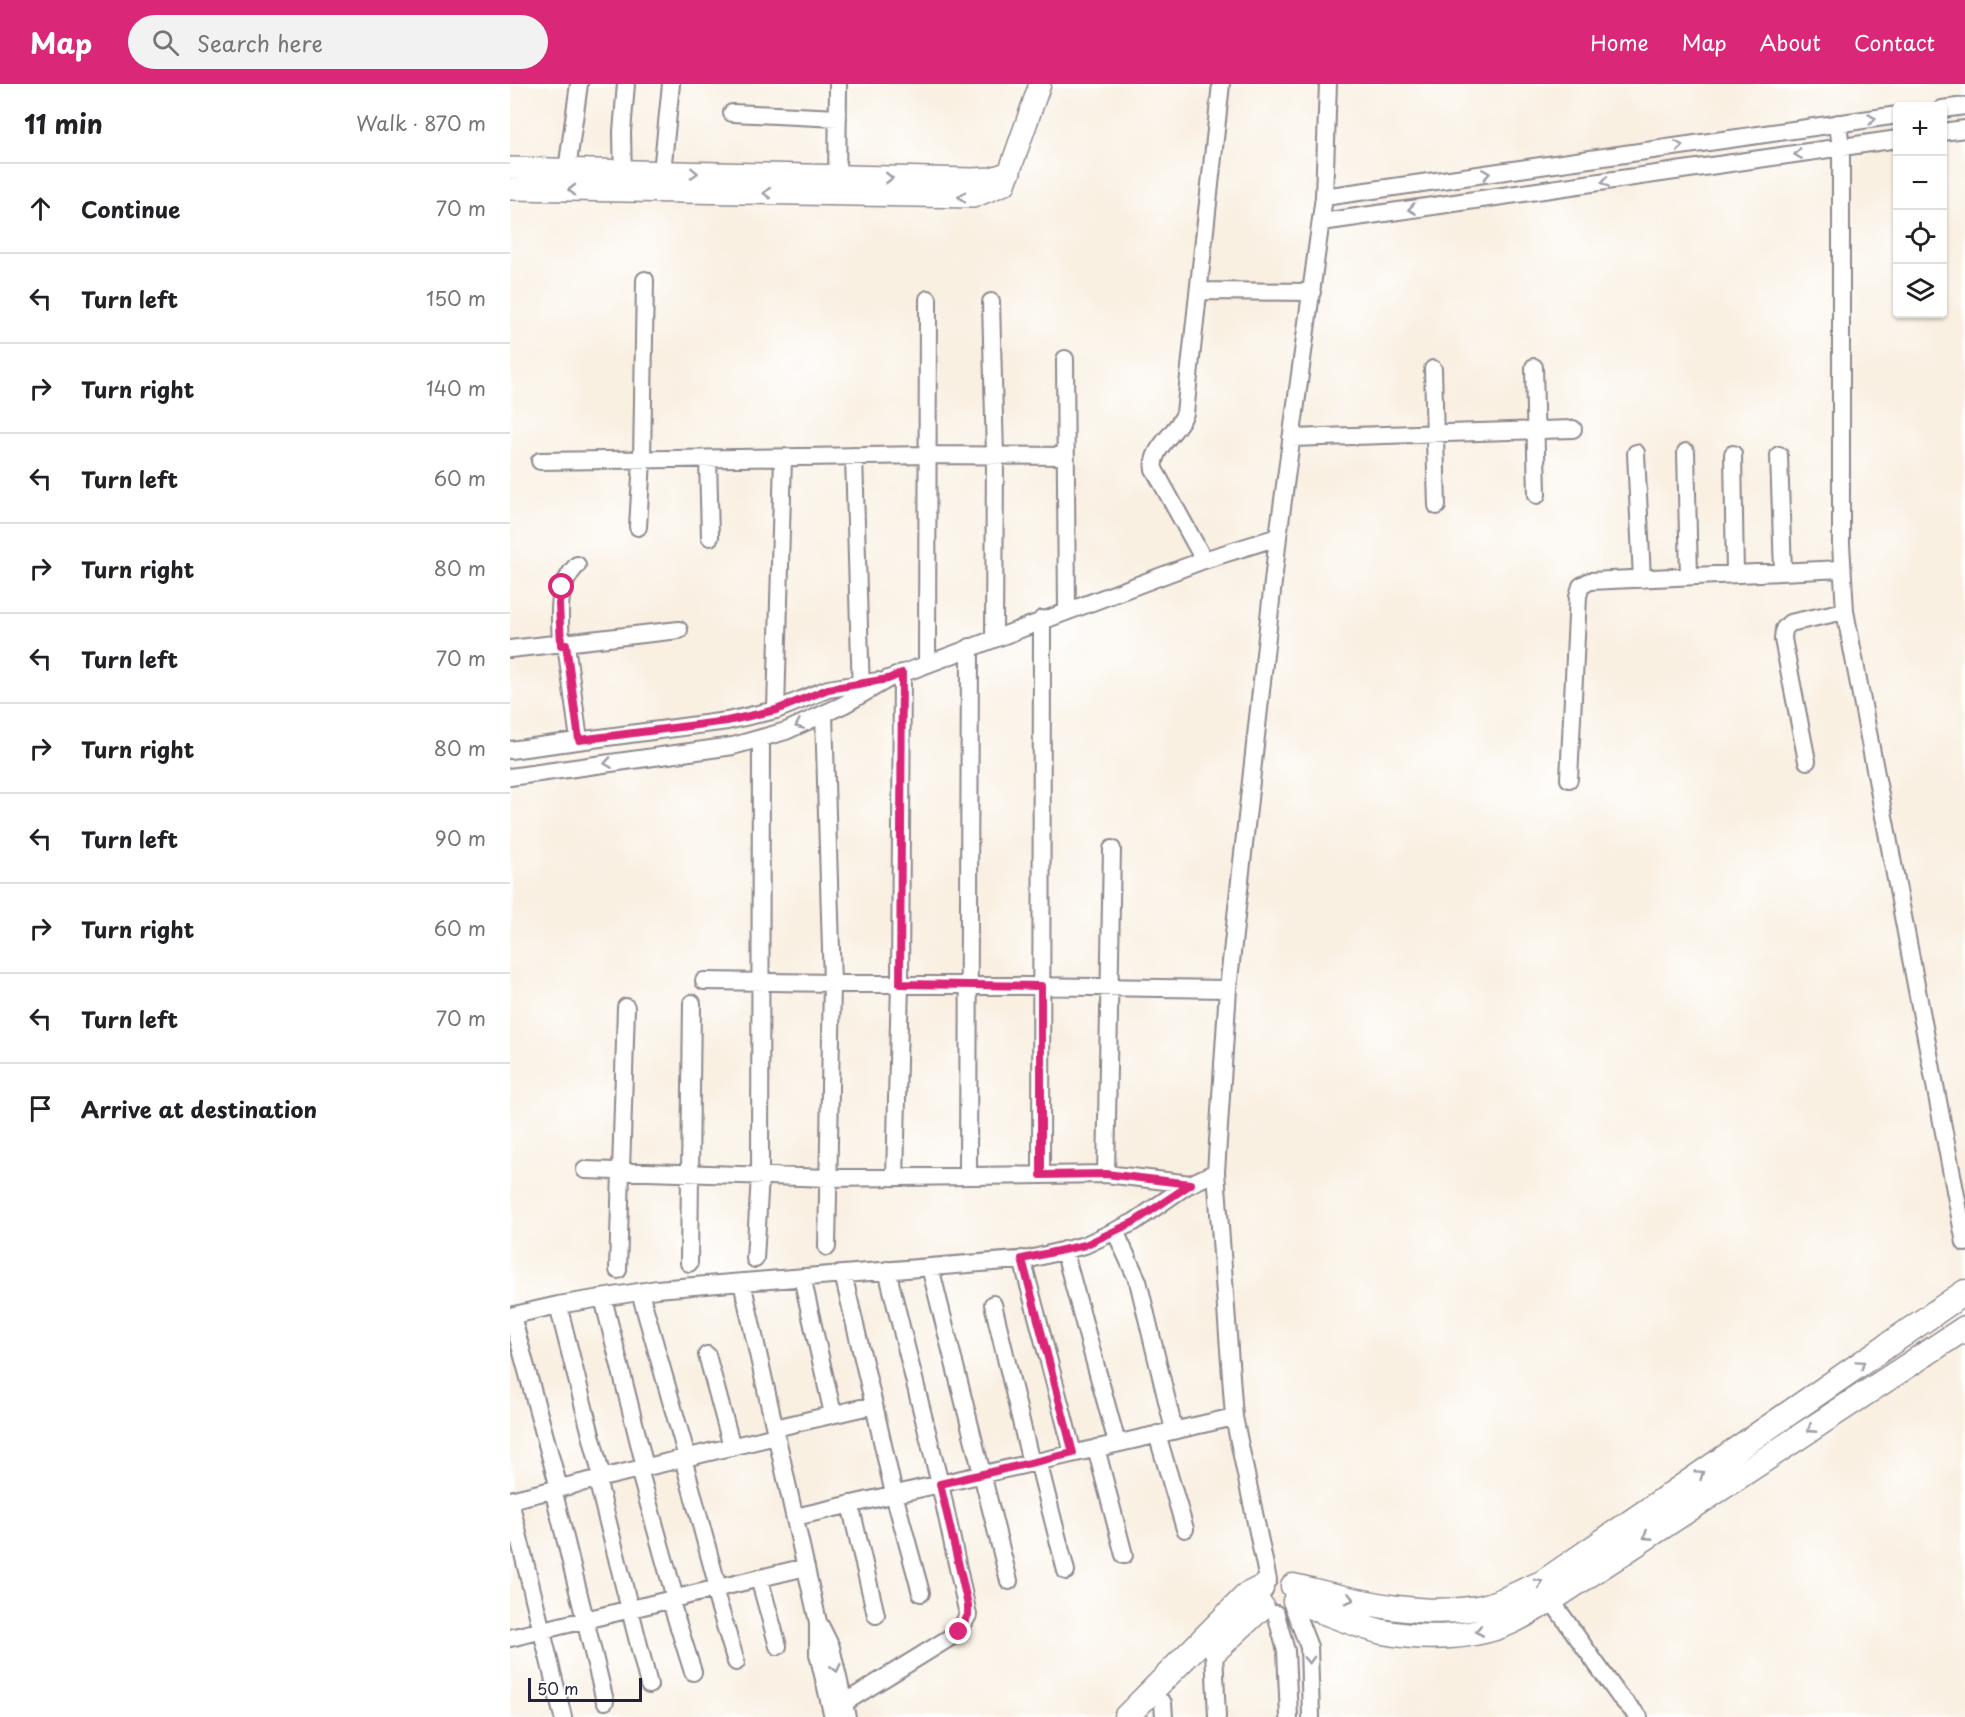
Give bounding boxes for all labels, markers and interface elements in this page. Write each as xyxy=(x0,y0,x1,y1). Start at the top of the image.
search box xyxy=(128,15,548,69)
text: Map xyxy=(30,21,92,64)
icon: search xyxy=(149,26,182,59)
text: Search here xyxy=(197,26,323,59)
text: Home xyxy=(1590,26,1649,58)
text: Map xyxy=(1682,26,1727,58)
text: About xyxy=(1760,26,1821,58)
text: Contact xyxy=(1854,26,1935,58)
map controls xyxy=(1893,102,1947,318)
button: + xyxy=(1893,102,1947,156)
text: 11 min xyxy=(24,104,103,143)
text: Walk · 870 m xyxy=(356,108,486,138)
one-way arrow xyxy=(1867,113,1877,125)
one-way arrow xyxy=(1674,141,1684,153)
one-way arrow xyxy=(1793,147,1803,160)
button: − xyxy=(1893,156,1947,210)
one-way arrow xyxy=(690,167,699,180)
one-way arrow xyxy=(1481,168,1491,180)
one-way arrow xyxy=(885,172,894,184)
one-way arrow xyxy=(1600,175,1610,187)
one-way arrow xyxy=(568,184,577,196)
one-way arrow xyxy=(763,187,772,199)
one-way arrow xyxy=(958,191,967,203)
icon: ahead xyxy=(24,192,57,225)
text: Continue xyxy=(81,192,180,225)
text: 70 m xyxy=(436,193,486,223)
one-way arrow xyxy=(1407,203,1417,215)
button: locate xyxy=(1893,210,1947,264)
button: layers xyxy=(1893,264,1947,318)
icon: left xyxy=(24,282,57,315)
text: Turn left xyxy=(81,282,178,315)
text: 150 m xyxy=(426,283,486,313)
icon: right xyxy=(24,372,57,405)
text: Turn right xyxy=(81,372,194,405)
text: 140 m xyxy=(426,373,486,403)
icon: left xyxy=(24,462,57,495)
text: Turn left xyxy=(81,462,178,495)
text: 60 m xyxy=(434,463,486,493)
icon: right xyxy=(24,552,57,585)
text: Turn right xyxy=(81,552,194,585)
text: 80 m xyxy=(434,553,486,583)
route start xyxy=(548,573,574,599)
icon: left xyxy=(24,642,57,675)
text: Turn left xyxy=(81,642,178,675)
text: 70 m xyxy=(436,643,486,673)
one-way arrow xyxy=(794,718,805,730)
icon: right xyxy=(24,732,57,765)
text: Turn right xyxy=(81,732,194,765)
text: 80 m xyxy=(434,733,486,763)
one-way arrow xyxy=(604,757,613,769)
icon: left xyxy=(24,822,57,855)
text: Turn left xyxy=(81,822,178,855)
text: 90 m xyxy=(435,823,486,853)
icon: right xyxy=(24,912,57,945)
text: Turn right xyxy=(81,912,194,945)
text: 60 m xyxy=(434,913,486,943)
icon: left xyxy=(24,1002,57,1035)
text: Turn left xyxy=(81,1002,178,1035)
text: 70 m xyxy=(436,1003,486,1033)
icon: arrive xyxy=(24,1092,57,1125)
text: Arrive at destination xyxy=(81,1092,317,1125)
one-way arrow xyxy=(1854,1360,1865,1371)
one-way arrow xyxy=(1806,1422,1817,1433)
one-way arrow xyxy=(1693,1470,1704,1481)
one-way arrow xyxy=(1643,1529,1654,1540)
one-way arrow xyxy=(1532,1579,1543,1591)
one-way arrow xyxy=(1345,1592,1355,1605)
route end xyxy=(945,1618,971,1644)
one-way arrow xyxy=(1474,1625,1484,1637)
one-way arrow xyxy=(1303,1656,1315,1665)
one-way arrow xyxy=(829,1663,842,1673)
scale bar xyxy=(528,1675,642,1702)
text: 50 m xyxy=(537,1676,578,1700)

